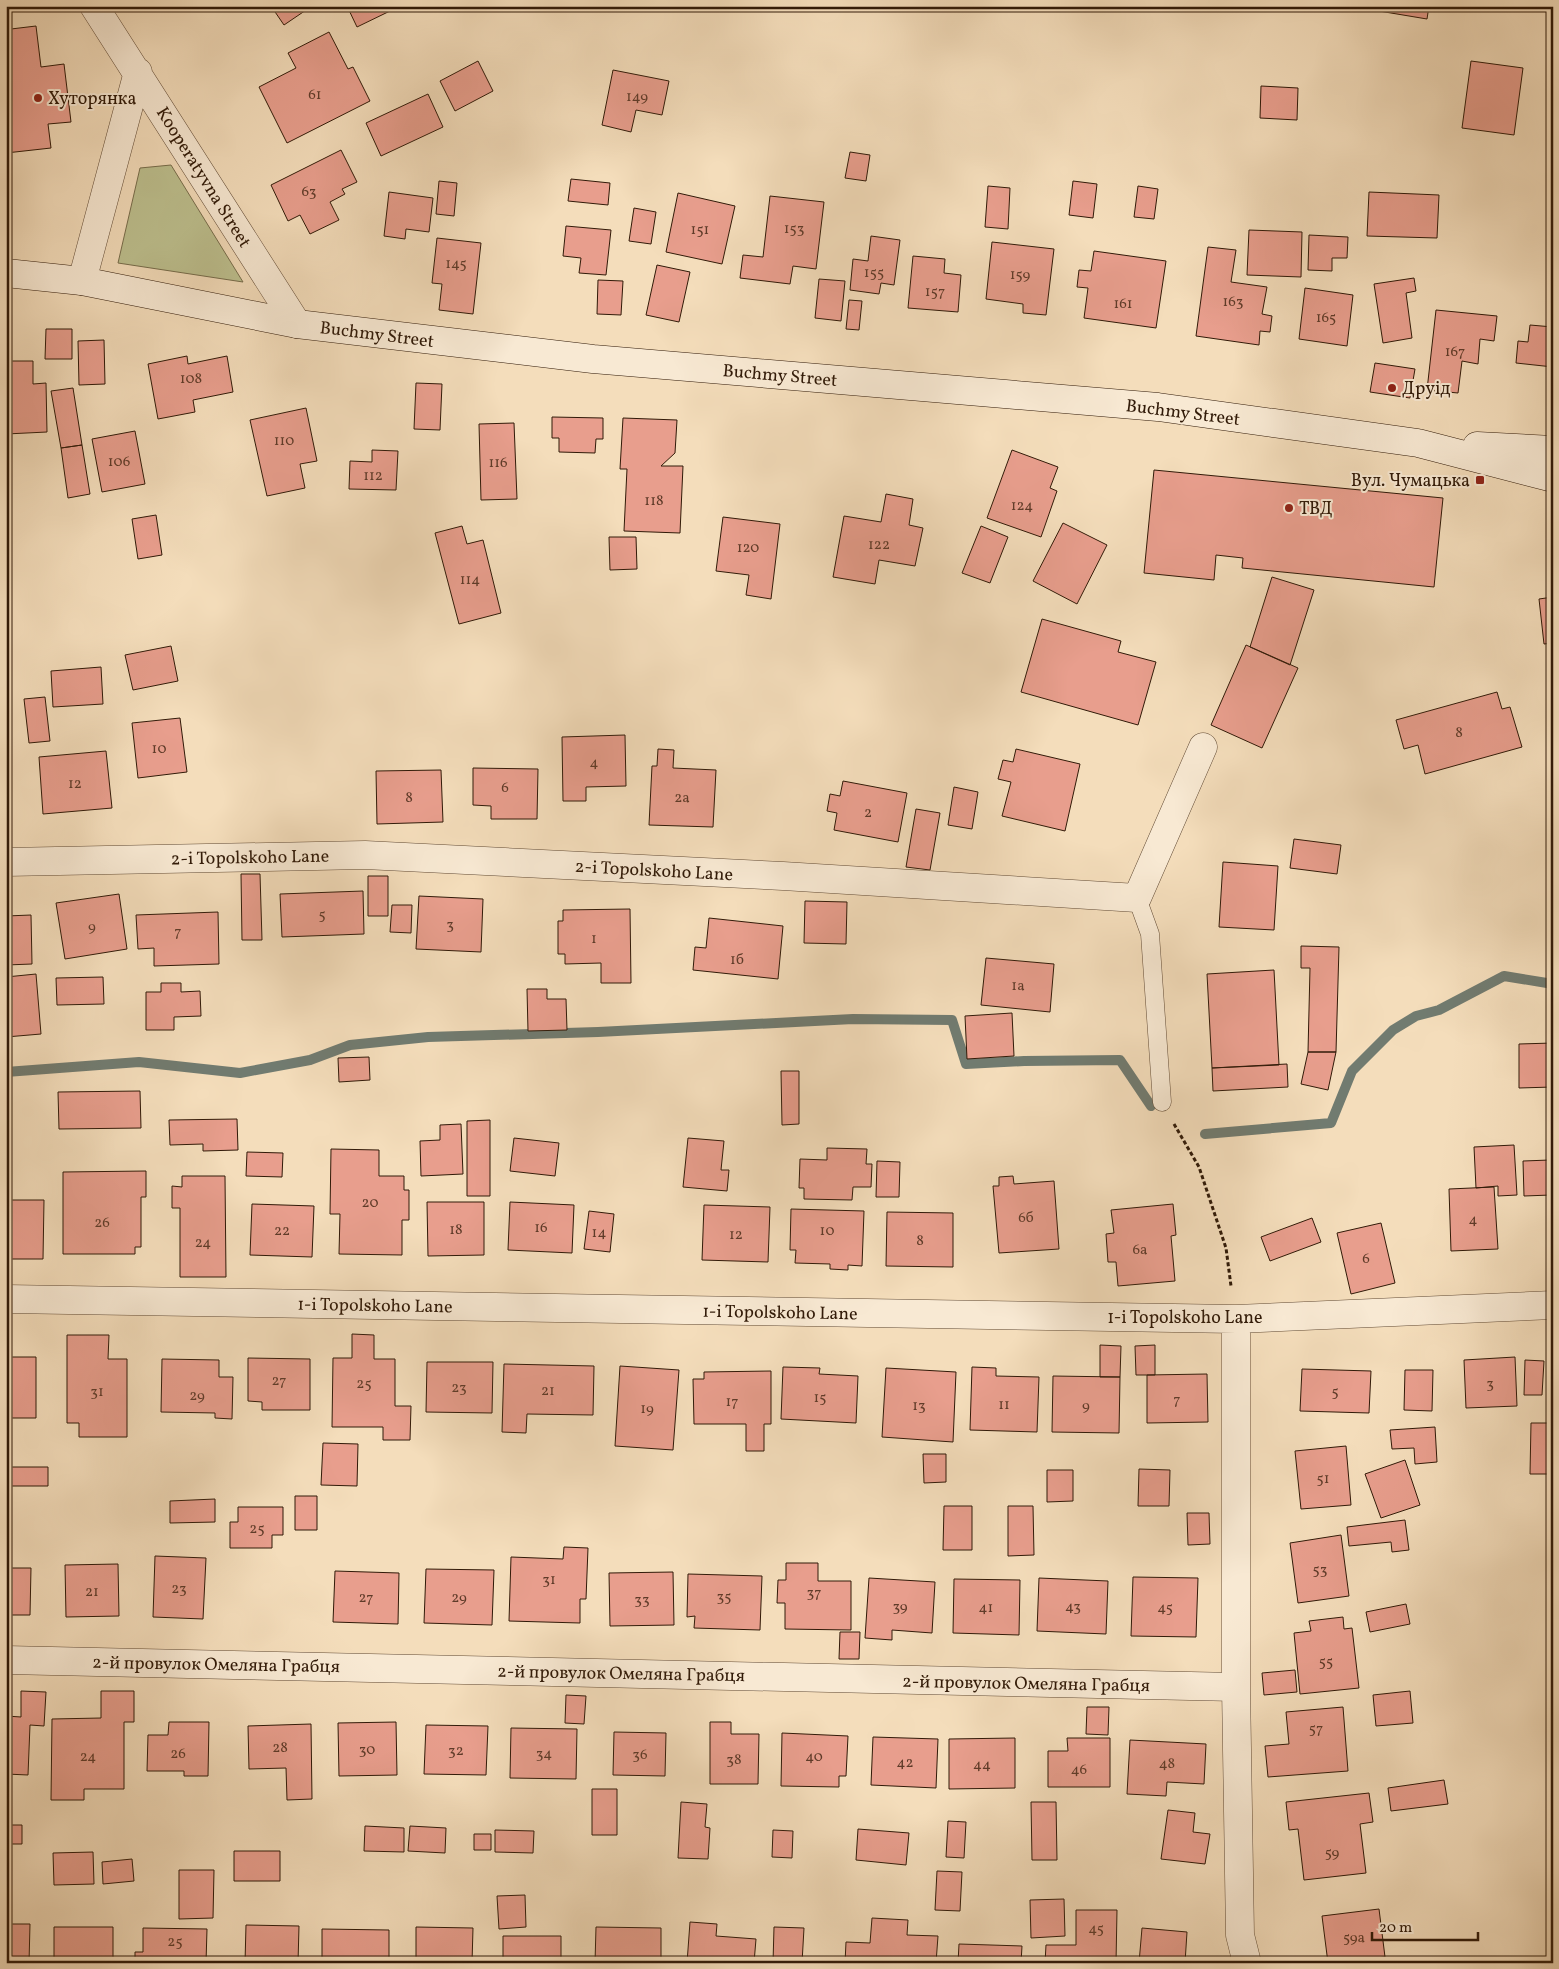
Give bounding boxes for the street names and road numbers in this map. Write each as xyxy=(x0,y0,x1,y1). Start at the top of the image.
street label: Kooperatyvna Street xyxy=(149,103,256,253)
street label: Buchmy Street xyxy=(318,316,435,355)
street label: Buchmy Street xyxy=(722,359,838,394)
street label: Buchmy Street xyxy=(1124,394,1241,433)
street label: 2-i Topolskoho Lane xyxy=(171,845,329,872)
street label: 2-i Topolskoho Lane xyxy=(574,855,734,888)
street label: 1-i Topolskoho Lane xyxy=(297,1293,453,1320)
street label: 1-i Topolskoho Lane xyxy=(702,1300,858,1327)
street label: 1-i Topolskoho Lane xyxy=(1107,1306,1263,1331)
street label: 2-й провулок Омеляна Грабця xyxy=(92,1651,340,1680)
street label: 2-й провулок Омеляна Грабця xyxy=(497,1660,745,1689)
street label: 2-й провулок Омеляна Грабця xyxy=(902,1670,1150,1699)

